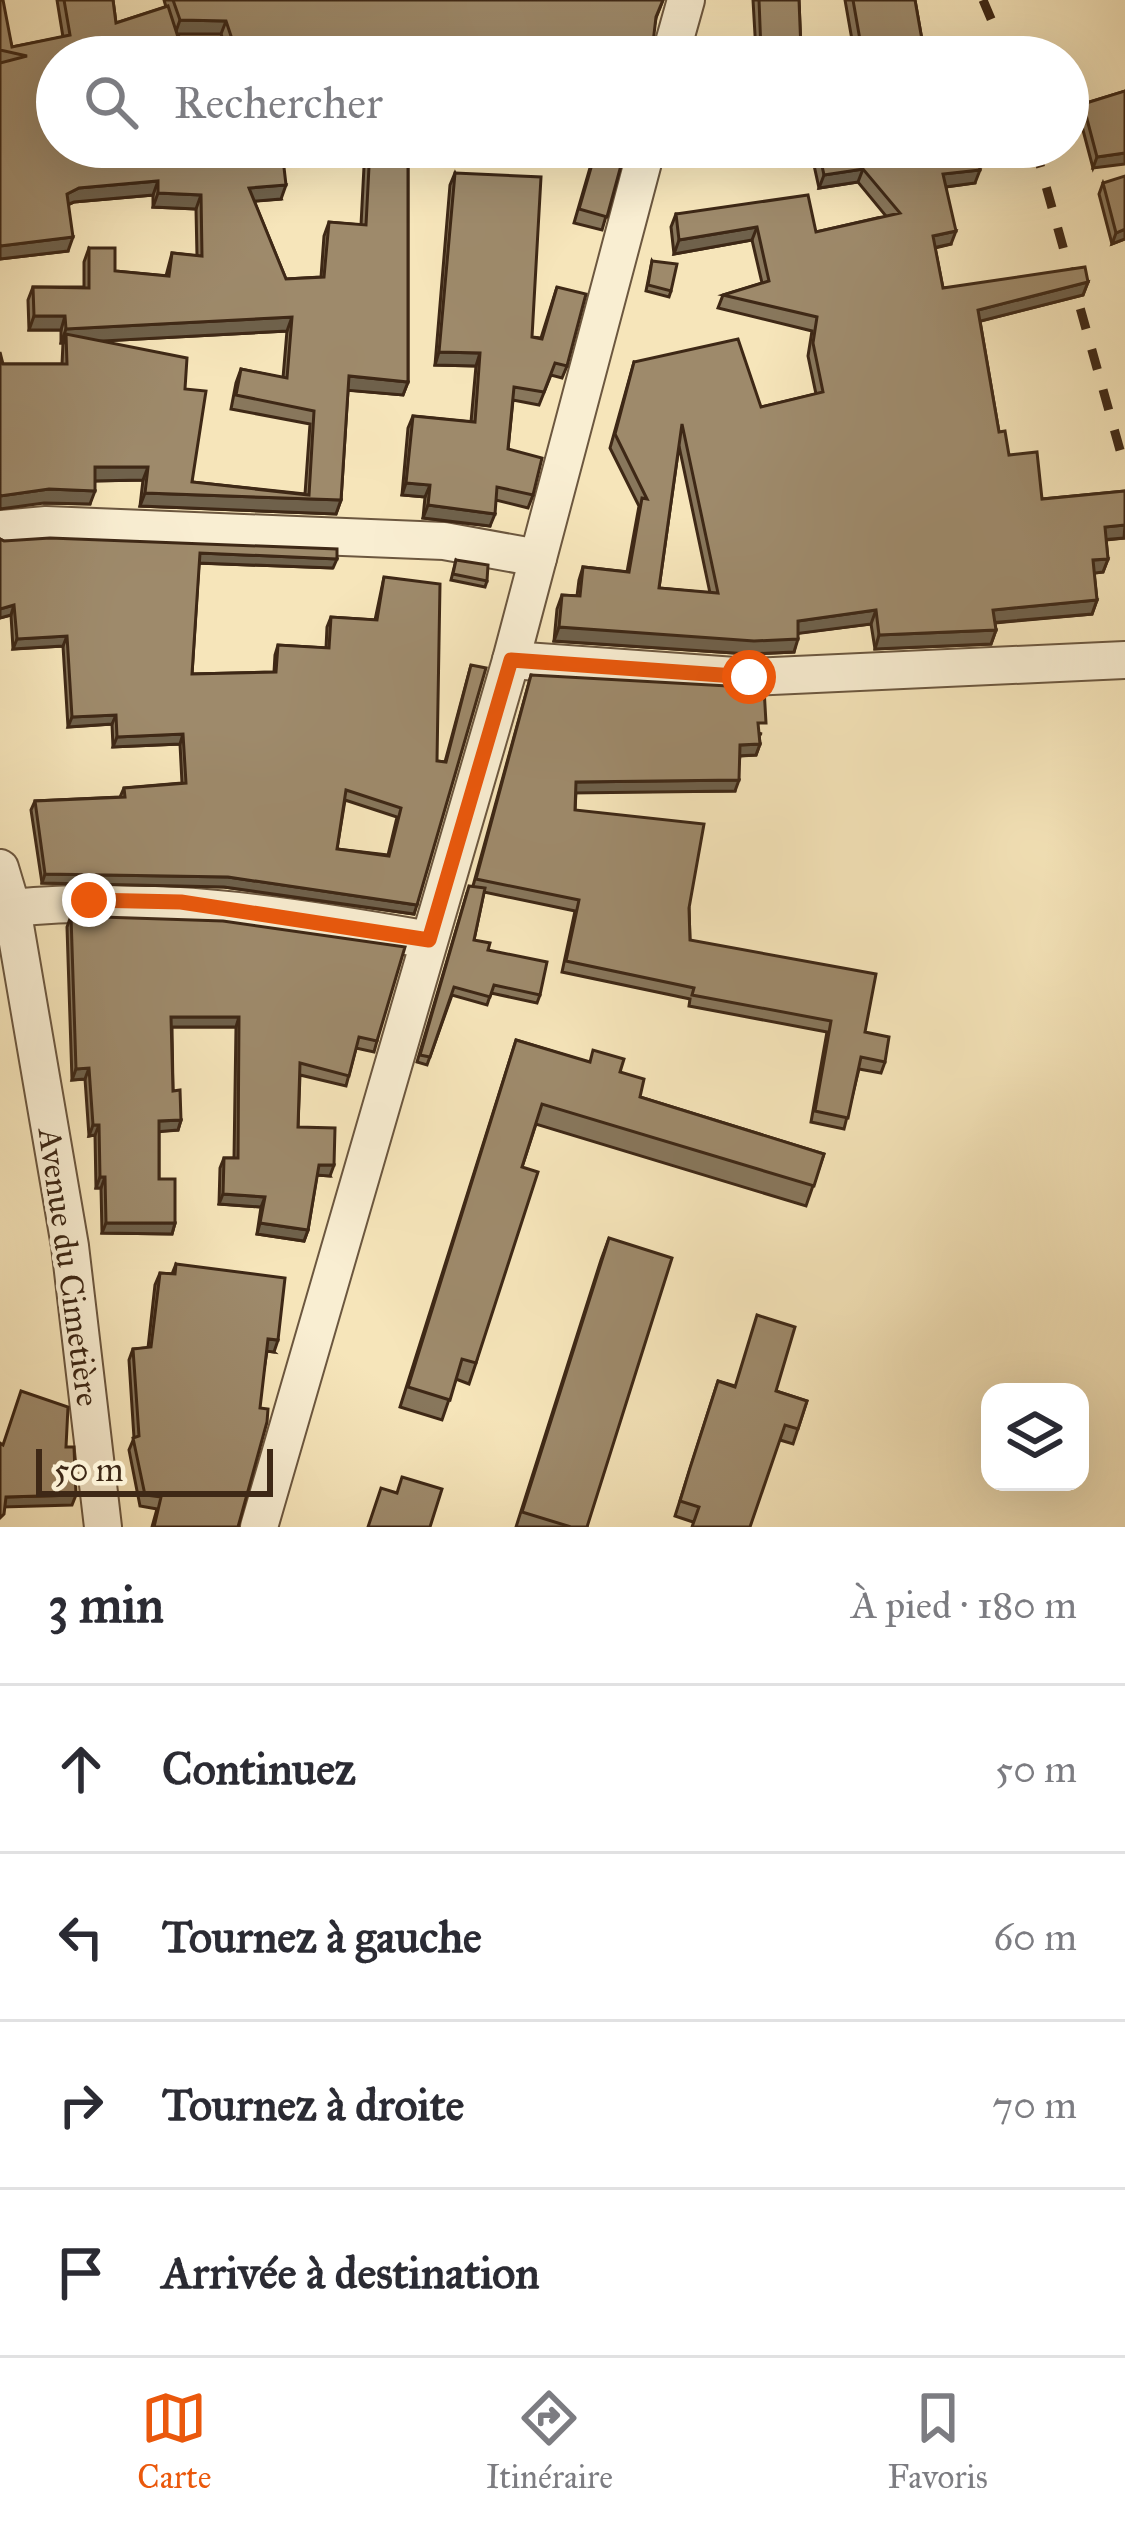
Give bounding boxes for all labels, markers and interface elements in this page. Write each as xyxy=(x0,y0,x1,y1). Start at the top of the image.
search box xyxy=(36,36,1089,168)
icon: search xyxy=(78,69,144,135)
text: Rechercher xyxy=(174,75,383,130)
route start xyxy=(722,650,776,704)
route end xyxy=(62,873,116,927)
street label: Avenue du Cimetière xyxy=(29,1123,108,1409)
map controls xyxy=(981,1383,1089,1491)
button: layers xyxy=(981,1383,1089,1491)
scale bar xyxy=(36,1443,273,1496)
text: 50 m xyxy=(54,1450,123,1490)
text: 3 min xyxy=(48,1574,164,1636)
text: À pied · 180 m xyxy=(851,1581,1077,1629)
icon: ahead xyxy=(48,1736,114,1802)
text: Continuez xyxy=(162,1741,356,1796)
text: 50 m xyxy=(995,1745,1077,1793)
icon: left xyxy=(48,1904,114,1970)
text: Tournez à gauche xyxy=(162,1909,482,1964)
text: 60 m xyxy=(993,1913,1077,1961)
icon: right xyxy=(48,2072,114,2138)
text: Tournez à droite xyxy=(162,2077,464,2132)
text: 70 m xyxy=(992,2081,1077,2129)
icon: arrive xyxy=(48,2240,114,2306)
text: Arrivée à destination xyxy=(162,2245,540,2300)
tab: Carte xyxy=(137,2385,211,2497)
tab: Itinéraire xyxy=(486,2385,613,2497)
tab: Favoris xyxy=(887,2385,988,2497)

